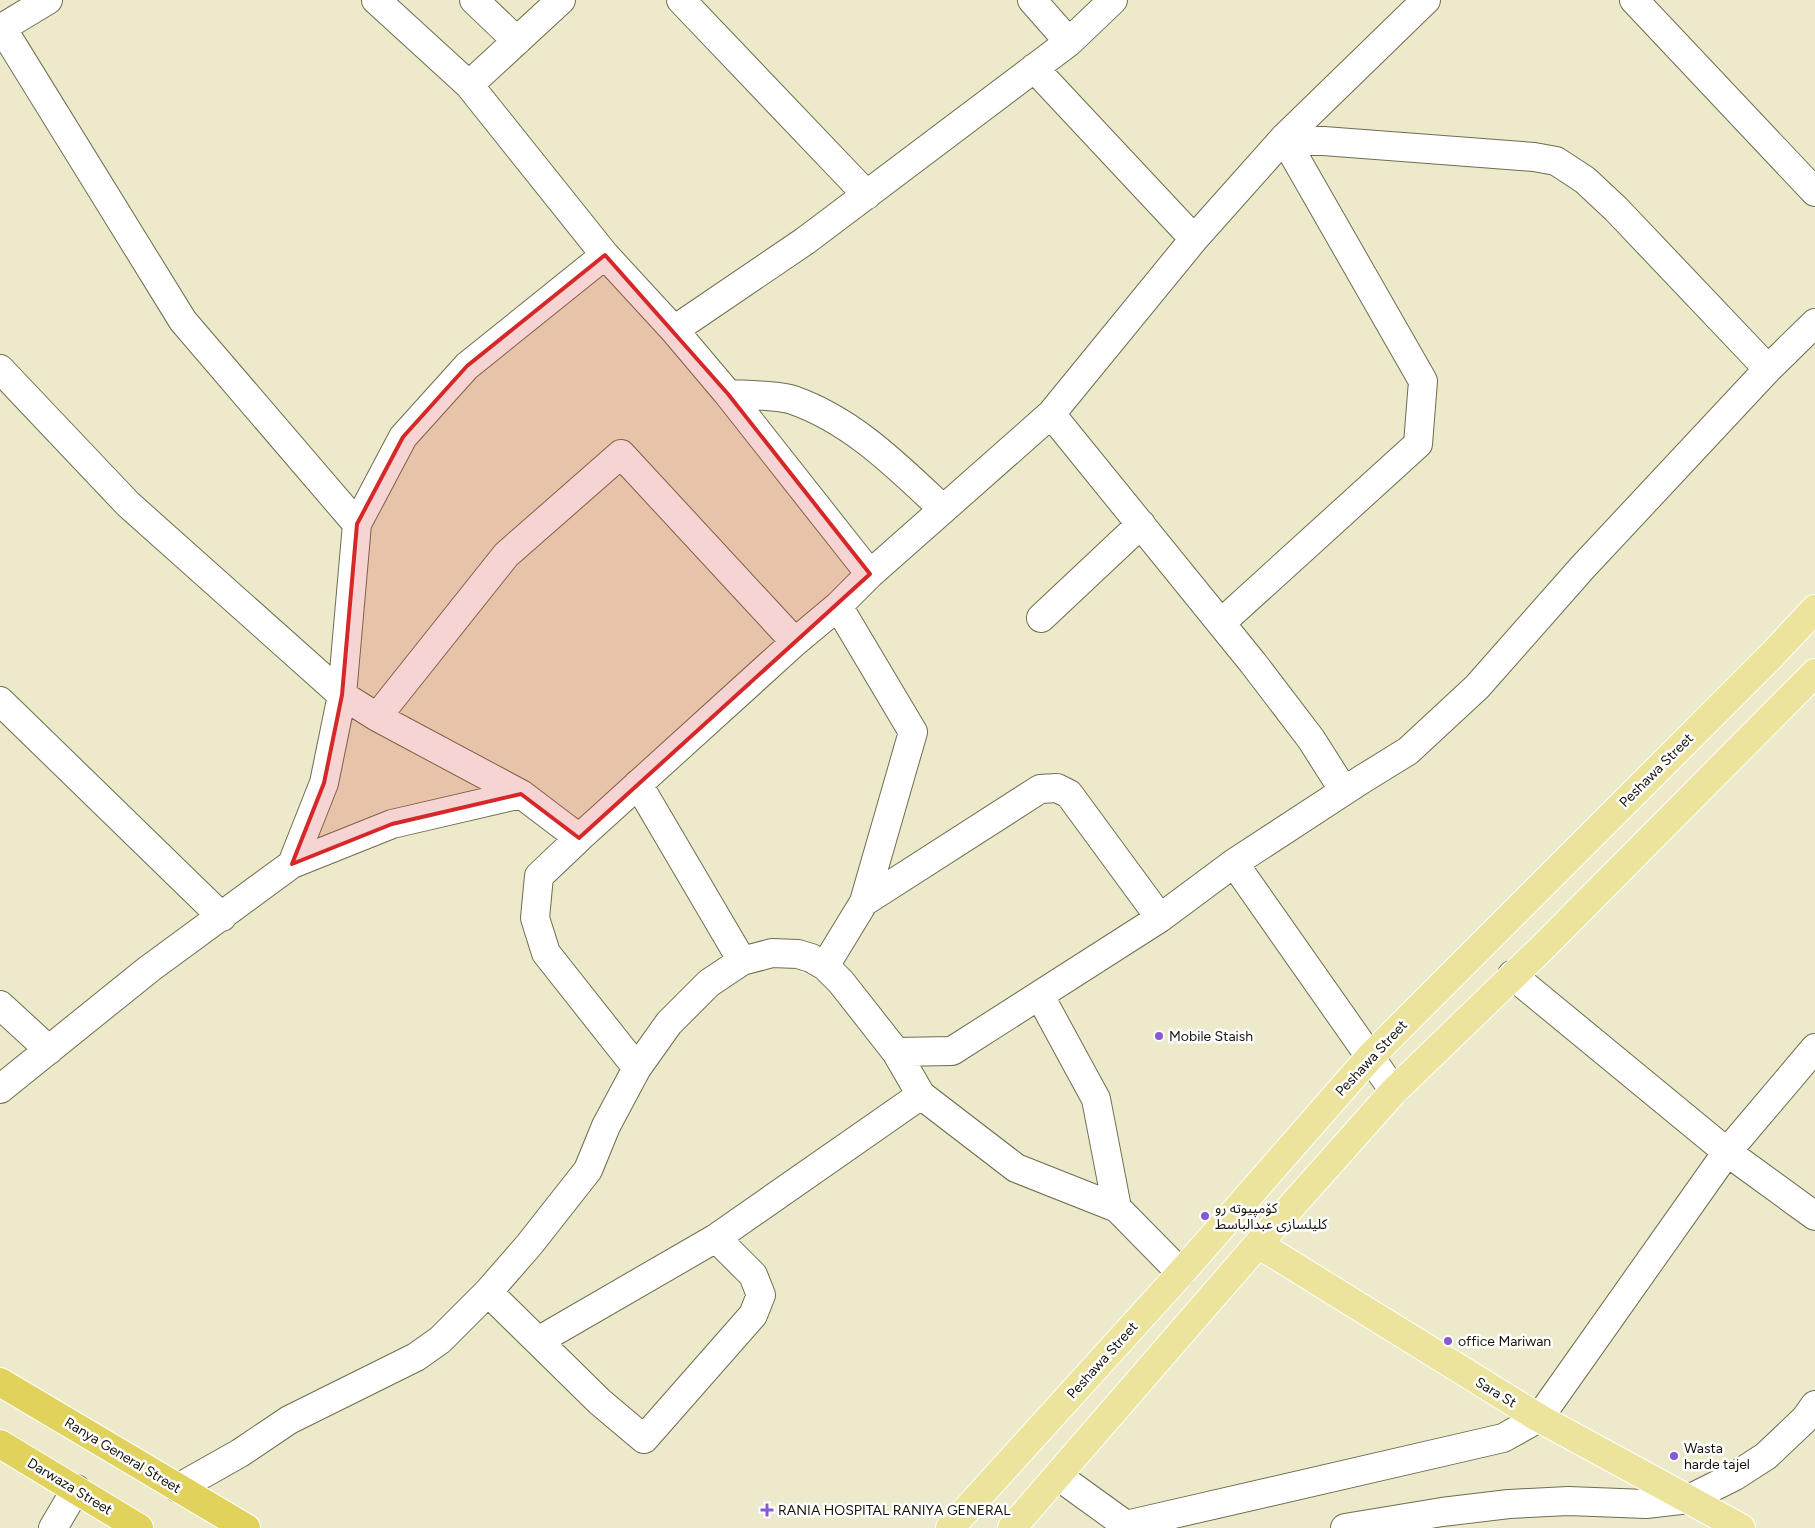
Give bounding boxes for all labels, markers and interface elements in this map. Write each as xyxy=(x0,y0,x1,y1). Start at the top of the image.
street label: Peshawa Street xyxy=(1616,730,1697,811)
street label: Peshawa Street xyxy=(1332,1017,1411,1100)
place label: Mobile Staish xyxy=(1169,1028,1253,1045)
marker: Mobile Staish xyxy=(1153,1030,1165,1042)
place label: کۆمپیوته رو کلیلسازی عبدالباسط xyxy=(1215,1200,1328,1233)
marker: کۆمپیوته رو کلیلسازی عبدالباسط xyxy=(1199,1210,1211,1222)
street label: Peshawa Street xyxy=(1063,1318,1141,1402)
place label: office Mariwan xyxy=(1458,1333,1551,1350)
marker: office Mariwan xyxy=(1442,1335,1454,1347)
street label: Sara St xyxy=(1472,1374,1519,1411)
street label: Ranya General Street xyxy=(61,1414,184,1497)
place label: Wasta harde tajel xyxy=(1684,1440,1750,1473)
marker: Wasta harde tajel xyxy=(1668,1450,1680,1462)
street label: Darwaza Street xyxy=(24,1454,115,1518)
place label: RANIA HOSPITAL RANIYA GENERAL xyxy=(778,1502,1011,1519)
marker: RANIA HOSPITAL RANIYA GENERAL xyxy=(760,1503,774,1517)

